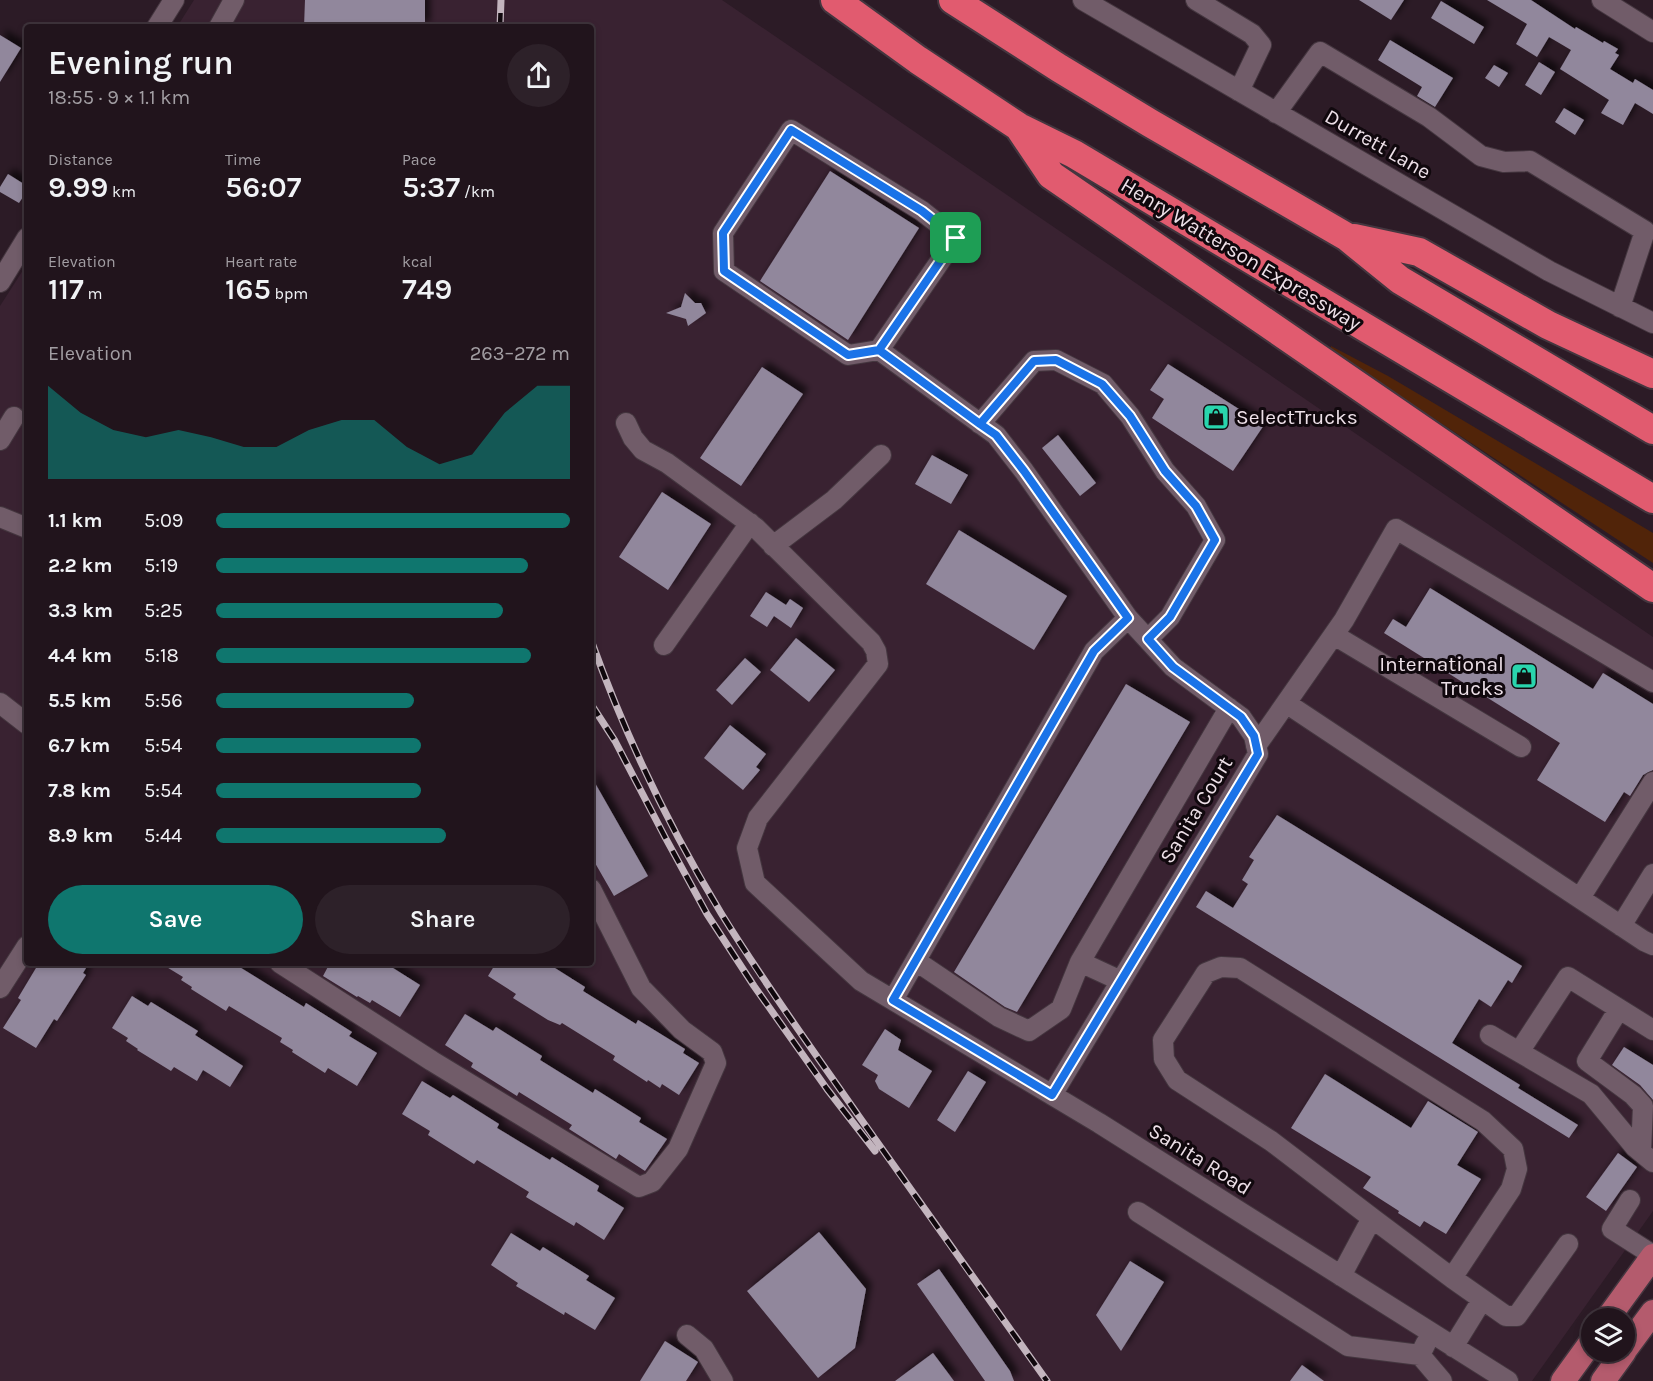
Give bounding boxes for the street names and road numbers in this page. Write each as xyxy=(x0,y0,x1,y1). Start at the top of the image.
street label: Durrett Lane xyxy=(1321,104,1435,184)
street label: Henry Watterson Expressway xyxy=(1117,173,1366,335)
street label: Sanita Court xyxy=(1155,752,1237,868)
street label: Sanita Road xyxy=(1144,1118,1256,1200)

